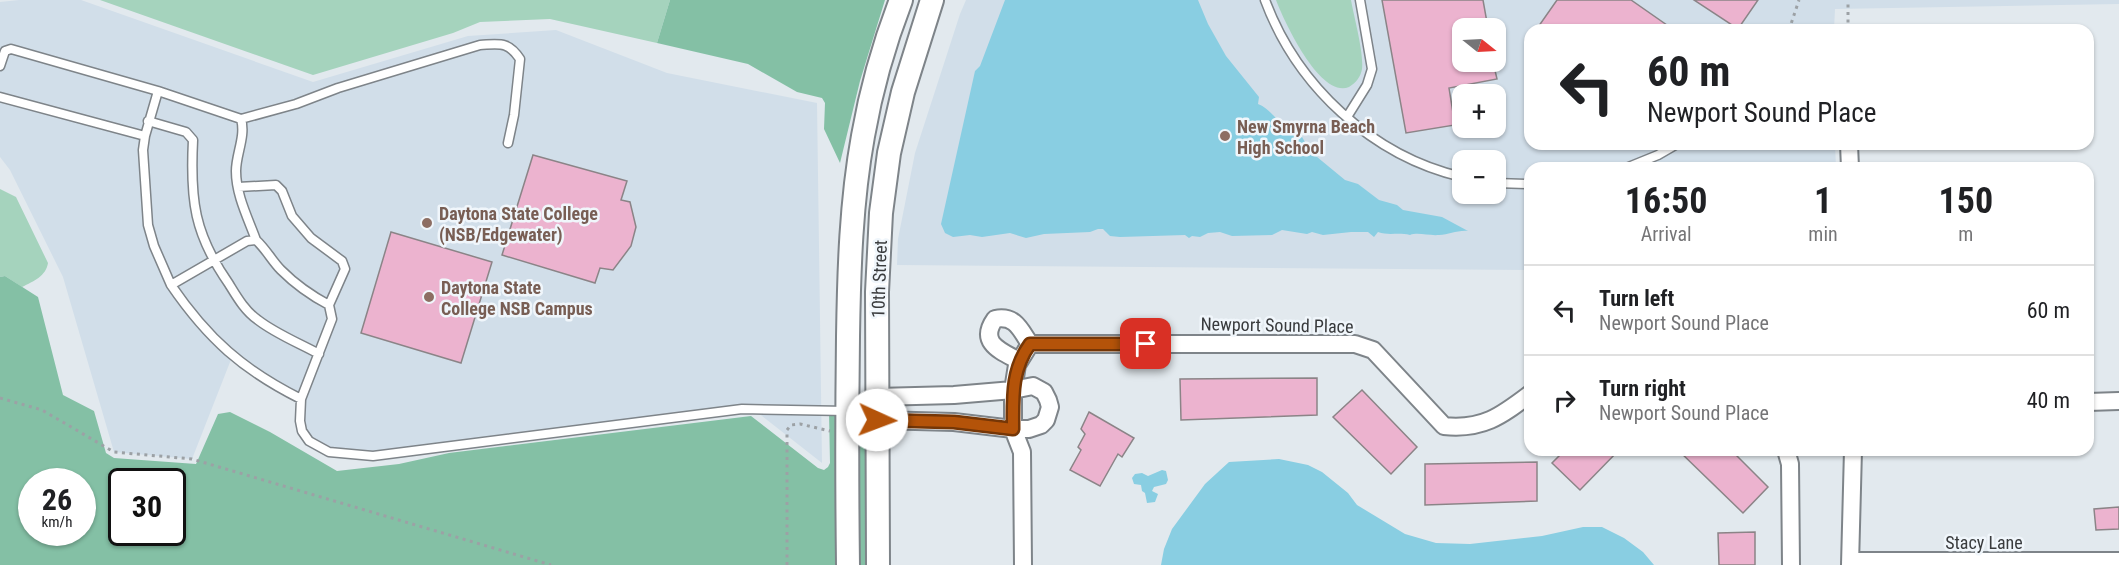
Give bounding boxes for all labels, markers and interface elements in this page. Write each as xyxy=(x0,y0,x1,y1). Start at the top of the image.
north arrow xyxy=(1452,18,1506,72)
map controls xyxy=(1452,18,1506,204)
text: 60 m xyxy=(1647,47,1730,96)
icon: left xyxy=(1548,48,1626,126)
button: + xyxy=(1452,84,1506,138)
text: Newport Sound Place xyxy=(1647,97,1876,129)
place label: New Smyrna Beach High School xyxy=(1237,116,1375,158)
marker: New Smyrna Beach High School xyxy=(1218,129,1232,143)
button: − xyxy=(1452,150,1506,204)
text: 16:50 xyxy=(1625,180,1707,222)
text: 1 xyxy=(1814,180,1832,222)
text: 150 xyxy=(1939,180,1993,222)
place label: Daytona State College (NSB/Edgewater) xyxy=(439,203,598,246)
marker: Daytona State College (NSB/Edgewater) xyxy=(420,216,434,230)
text: Arrival xyxy=(1641,222,1692,246)
text: min xyxy=(1808,222,1838,246)
text: m xyxy=(1958,222,1973,246)
street label: 10th Street xyxy=(867,240,891,318)
place label: Daytona State College NSB Campus xyxy=(441,277,593,319)
text: Turn left xyxy=(1599,286,1674,311)
marker: Daytona State College NSB Campus xyxy=(422,290,436,304)
icon: left xyxy=(1548,294,1581,327)
text: 60 m xyxy=(2027,298,2070,323)
text: Newport Sound Place xyxy=(1599,311,1769,335)
street label: Newport Sound Place xyxy=(1200,313,1354,337)
pin xyxy=(1120,318,1171,369)
icon: arrive xyxy=(1129,327,1162,360)
text: Turn right xyxy=(1599,376,1686,401)
icon: right xyxy=(1548,384,1581,417)
position arrow xyxy=(845,388,909,452)
text: 40 m xyxy=(2027,388,2070,413)
text: Newport Sound Place xyxy=(1599,401,1769,425)
speed limit sign: 30 xyxy=(108,468,186,546)
text: 26 xyxy=(42,482,72,517)
text: km/h xyxy=(42,513,72,531)
street label: Stacy Lane xyxy=(1945,532,2023,553)

